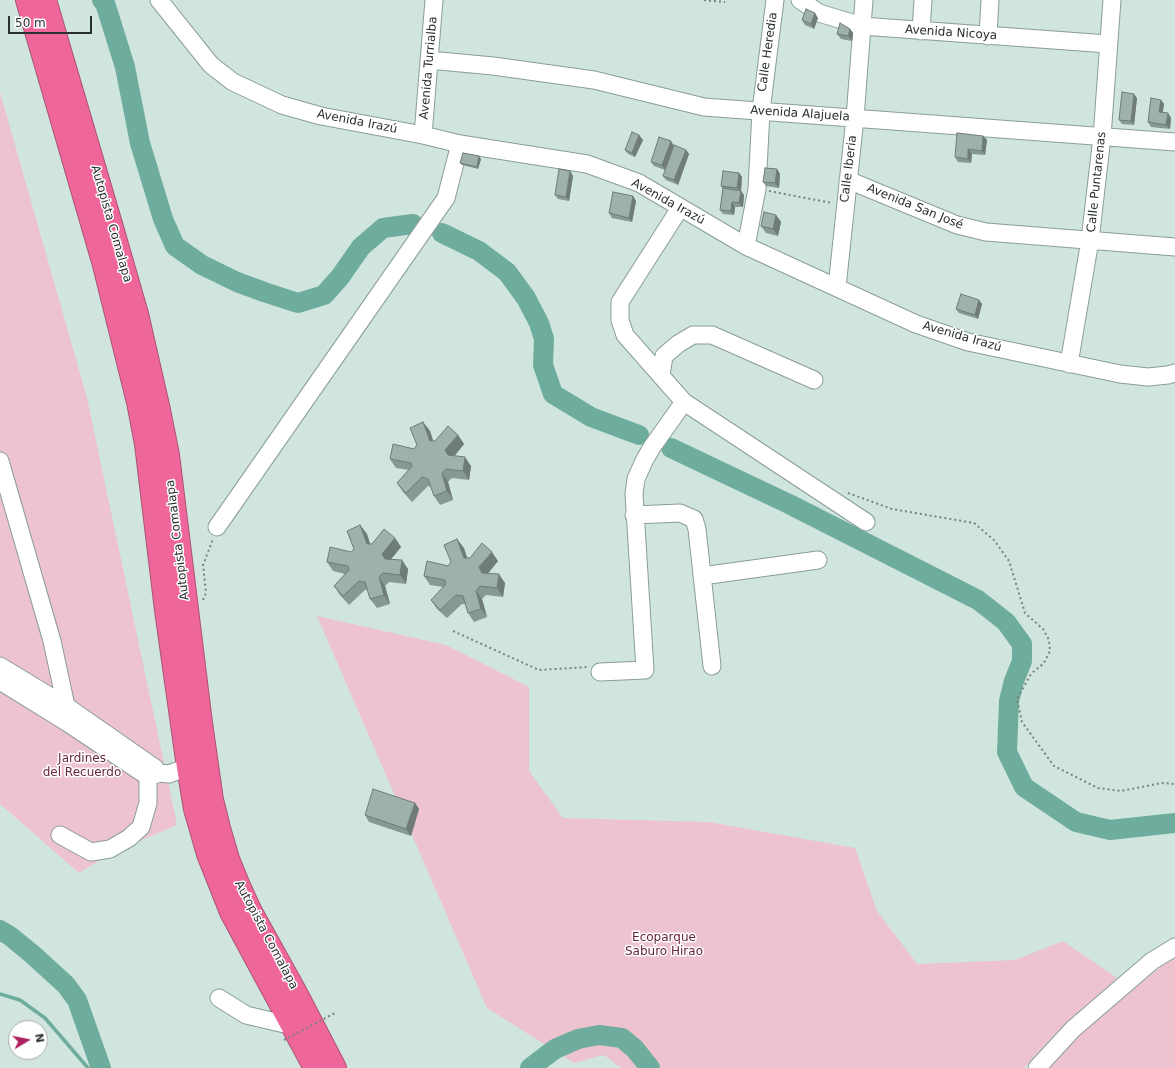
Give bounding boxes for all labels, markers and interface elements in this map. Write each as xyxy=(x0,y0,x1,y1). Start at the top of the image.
scale bar xyxy=(10,8,94,34)
street label: Calle Heredia xyxy=(755,11,781,93)
text: 50 m xyxy=(15,16,46,30)
street label: Avenida Turrialba xyxy=(417,16,441,120)
street label: Avenida Nicoya xyxy=(904,23,998,43)
street label: Avenida Alajuela xyxy=(750,103,850,125)
street label: Avenida Irazú xyxy=(316,107,398,137)
street label: Calle Puntarenas xyxy=(1085,131,1109,233)
street label: Calle Iberia xyxy=(838,134,860,204)
street label: Autopista Comalapa xyxy=(87,164,135,284)
street label: Avenida Irazú xyxy=(629,176,707,228)
street label: Avenida San José xyxy=(865,181,965,233)
street label: Avenida Irazú xyxy=(921,319,1003,355)
street label: Autopista Comalapa xyxy=(163,479,193,601)
park label: Jardines del Recuerdo xyxy=(43,752,121,780)
street label: Autopista Comalapa xyxy=(231,878,301,992)
park label: Ecoparque Saburo Hirao xyxy=(625,931,703,959)
north arrow xyxy=(8,1020,48,1060)
text: N xyxy=(32,1032,47,1044)

